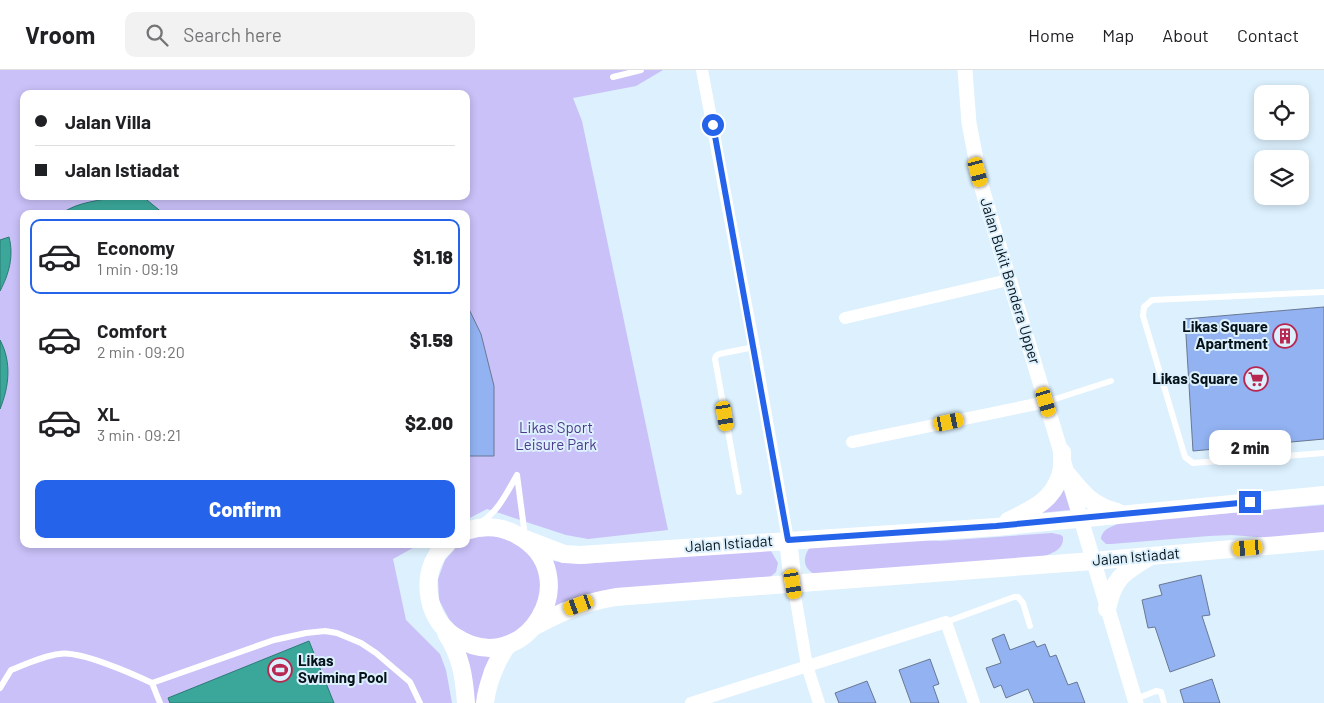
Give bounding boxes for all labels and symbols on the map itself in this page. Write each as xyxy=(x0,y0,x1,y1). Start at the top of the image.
route start xyxy=(702,114,724,136)
car xyxy=(966,156,989,188)
street label: Jalan Bukit Bendera Upper xyxy=(977,195,1045,366)
place label: Likas Square Apartment xyxy=(1182,317,1268,352)
building icon: Likas Square Apartment xyxy=(1272,323,1298,349)
supermarket icon: Likas Square xyxy=(1243,366,1269,392)
place label: Likas Square xyxy=(1152,369,1238,387)
car xyxy=(1034,385,1057,419)
car xyxy=(715,400,734,432)
car xyxy=(932,412,965,432)
park label: Likas Sport Leisure Park xyxy=(515,418,597,453)
callout: 2 min xyxy=(1209,430,1291,464)
route end xyxy=(1239,491,1261,513)
street label: Jalan Istiadat xyxy=(685,531,773,555)
car xyxy=(1232,539,1263,557)
street label: Jalan Istiadat xyxy=(1091,543,1180,569)
car xyxy=(783,568,802,600)
car xyxy=(562,593,595,617)
place label: Likas Swiming Pool xyxy=(298,651,387,686)
sports icon: Likas Swiming Pool xyxy=(267,657,293,683)

